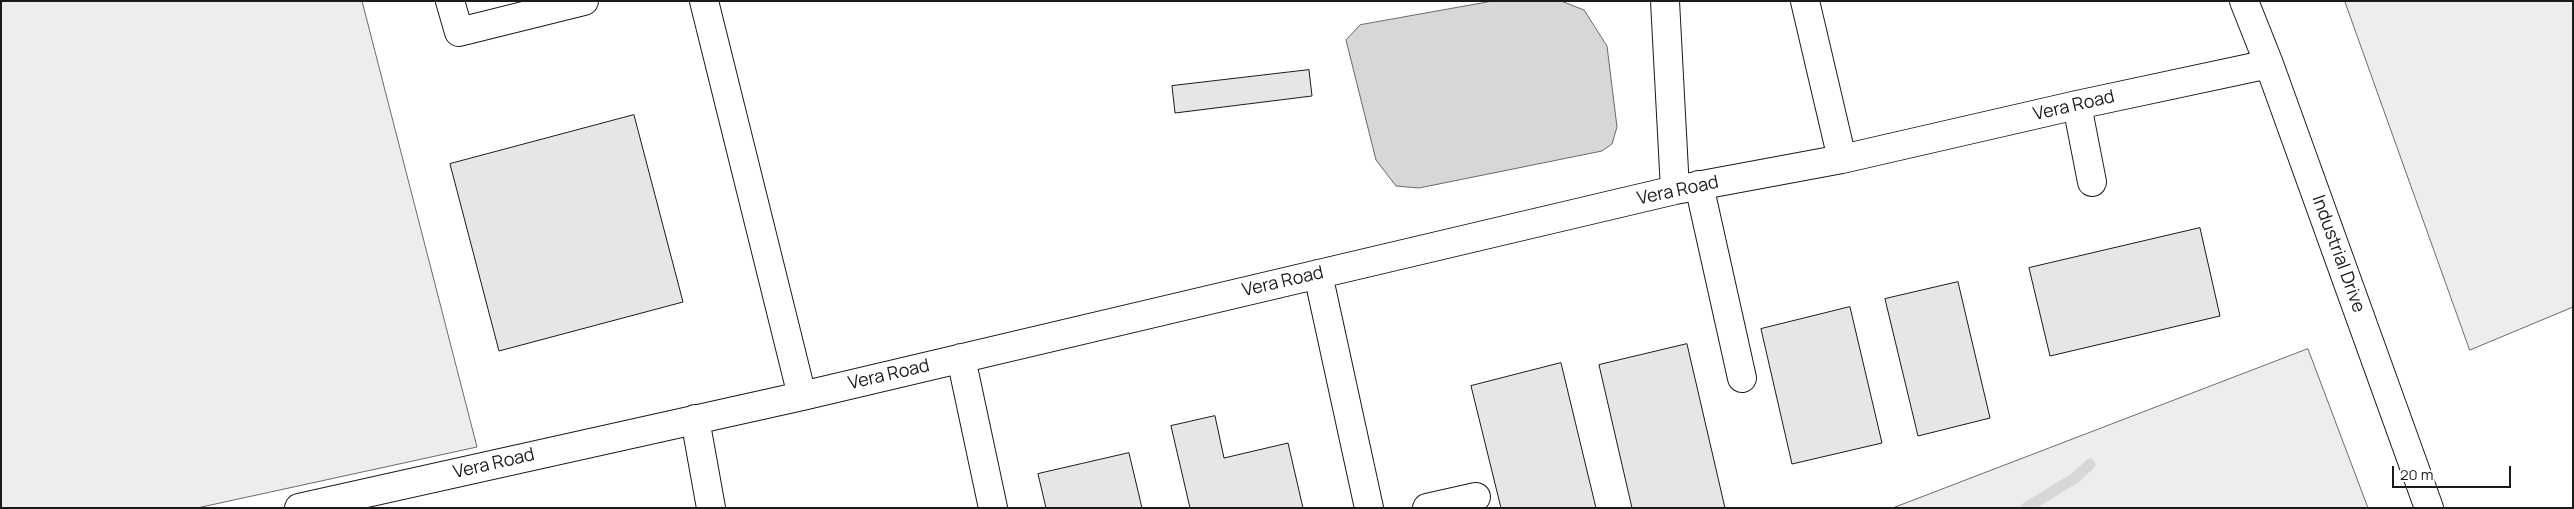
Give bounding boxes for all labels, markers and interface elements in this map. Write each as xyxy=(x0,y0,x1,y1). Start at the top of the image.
street label: Vera Road xyxy=(2031,86,2117,126)
street label: Vera Road xyxy=(1635,172,1721,210)
street label: Industrial Drive xyxy=(2307,192,2369,316)
street label: Vera Road xyxy=(1240,262,1326,302)
street label: Vera Road xyxy=(846,355,932,395)
street label: Vera Road xyxy=(451,444,537,484)
scale bar xyxy=(2394,456,2513,488)
text: 20 m xyxy=(2400,464,2433,485)

